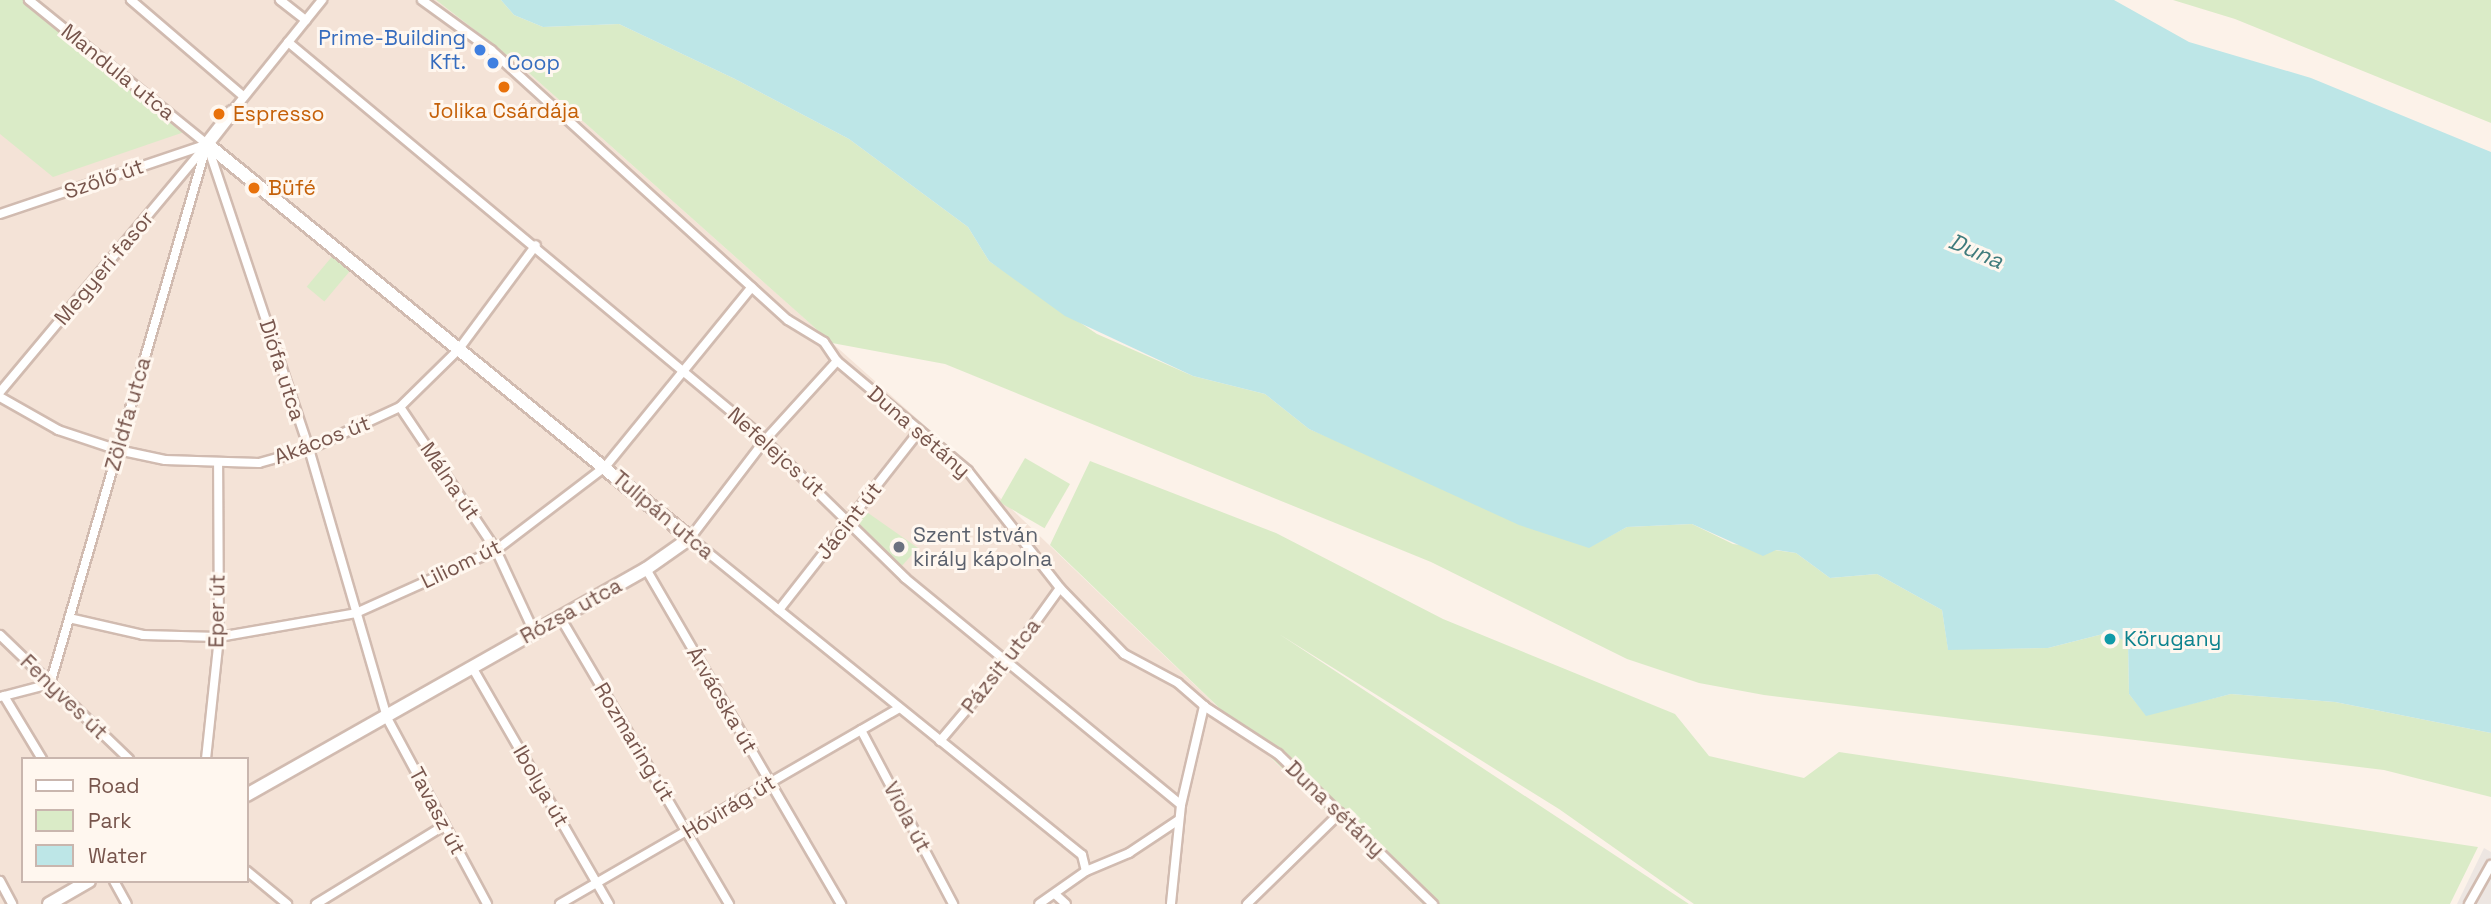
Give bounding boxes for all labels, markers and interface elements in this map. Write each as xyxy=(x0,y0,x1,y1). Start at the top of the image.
street label: Mandula utca xyxy=(56,19,180,125)
place label: Prime-Building Kft. xyxy=(318,25,466,75)
marker: Prime-Building Kft. xyxy=(472,42,488,58)
place label: Coop xyxy=(507,50,560,76)
marker: Coop xyxy=(485,55,501,71)
marker: Jolika Csárdája xyxy=(496,79,512,95)
place label: Jolika Csárdája xyxy=(429,98,579,124)
place label: Espresso xyxy=(233,101,324,127)
marker: Espresso xyxy=(211,106,227,122)
street label: Szőlő út xyxy=(61,154,147,204)
place label: Büfé xyxy=(268,175,316,201)
marker: Büfé xyxy=(246,180,262,196)
street label: Megyeri fasor xyxy=(49,206,159,330)
water label: Duna xyxy=(1945,227,2007,275)
street label: Diófa utca xyxy=(254,316,310,424)
street label: Zöldfa utca xyxy=(100,354,156,474)
street label: Duna sétány xyxy=(863,381,975,483)
street label: Nefelejcs út xyxy=(722,402,830,502)
street label: Akácos út xyxy=(271,410,373,470)
street label: Málna út xyxy=(415,437,485,525)
street label: Tulipán utca xyxy=(607,465,719,565)
street label: Jácint út xyxy=(811,477,887,565)
place label: Szent István király kápolna xyxy=(913,522,1052,572)
street label: Liliom út xyxy=(417,534,505,594)
marker: Szent István király kápolna xyxy=(891,539,907,555)
street label: Rózsa utca xyxy=(516,573,626,649)
street label: Eper út xyxy=(204,574,230,648)
street label: Pázsit utca xyxy=(956,614,1046,718)
place label: Körugany xyxy=(2124,626,2221,652)
marker: Körugany xyxy=(2102,631,2118,647)
street label: Árvácska út xyxy=(681,642,763,758)
street label: Fenyves út xyxy=(15,649,113,745)
street label: Rozmaring út xyxy=(589,678,679,806)
street label: Ibolya út xyxy=(508,741,574,831)
street label: Duna sétány xyxy=(1280,756,1390,862)
legend xyxy=(21,757,248,883)
street label: Tavasz út xyxy=(404,763,470,859)
street label: Hóvirág út xyxy=(678,770,780,844)
text: Road xyxy=(88,772,140,799)
street label: Viola út xyxy=(878,777,936,857)
text: Park xyxy=(88,807,132,834)
text: Water xyxy=(88,842,147,869)

